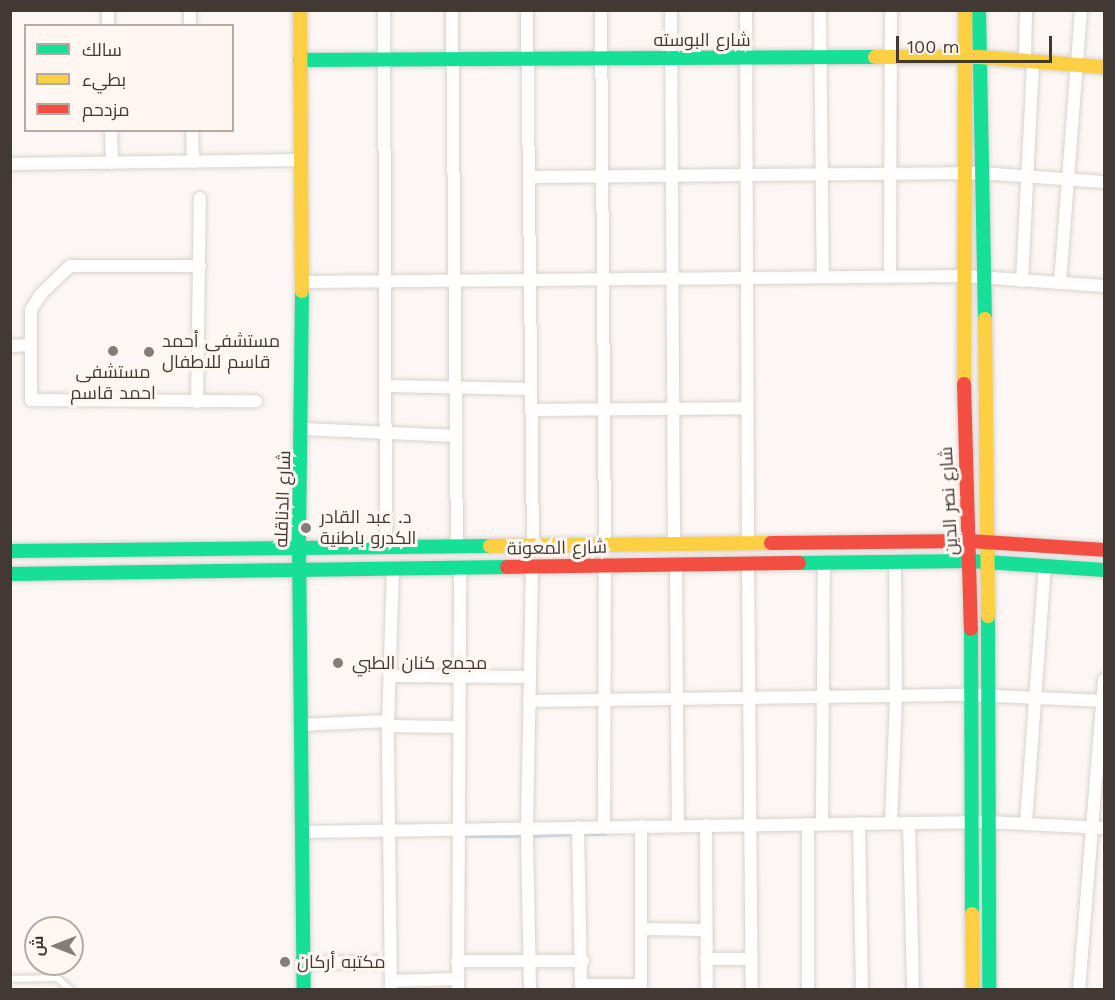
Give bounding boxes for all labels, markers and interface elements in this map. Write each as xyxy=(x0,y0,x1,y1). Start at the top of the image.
legend xyxy=(24,24,234,132)
scale bar xyxy=(899,24,1055,62)
street label: شارع البوسته xyxy=(653,29,751,51)
text: 100 m xyxy=(907,36,960,57)
text: سالك xyxy=(82,39,122,60)
text: بطيء xyxy=(82,69,126,90)
text: مزدحم xyxy=(82,99,130,120)
place label: مستشفى أحمد قاسم للاطفال xyxy=(162,331,280,374)
marker: مستشفى احمد قاسم xyxy=(104,342,122,360)
marker: مستشفى أحمد قاسم للاطفال xyxy=(140,343,158,361)
place label: مستشفى احمد قاسم xyxy=(70,362,156,404)
street label: شارع نصر الدين xyxy=(935,446,963,556)
street label: شارع الدناقله xyxy=(271,450,295,548)
place label: د. عبد القادر الكدرو باطنية xyxy=(320,507,416,550)
marker: د. عبد القادر الكدرو باطنية xyxy=(297,519,315,537)
street label: شارع المعونة xyxy=(507,536,607,560)
place label: مجمع كنان الطبي xyxy=(352,652,487,674)
marker: مجمع كنان الطبي xyxy=(329,654,347,672)
north arrow xyxy=(24,916,84,976)
text: ش xyxy=(28,936,47,956)
place label: مكتبه أركان xyxy=(297,951,386,973)
marker: مكتبه أركان xyxy=(278,955,292,969)

